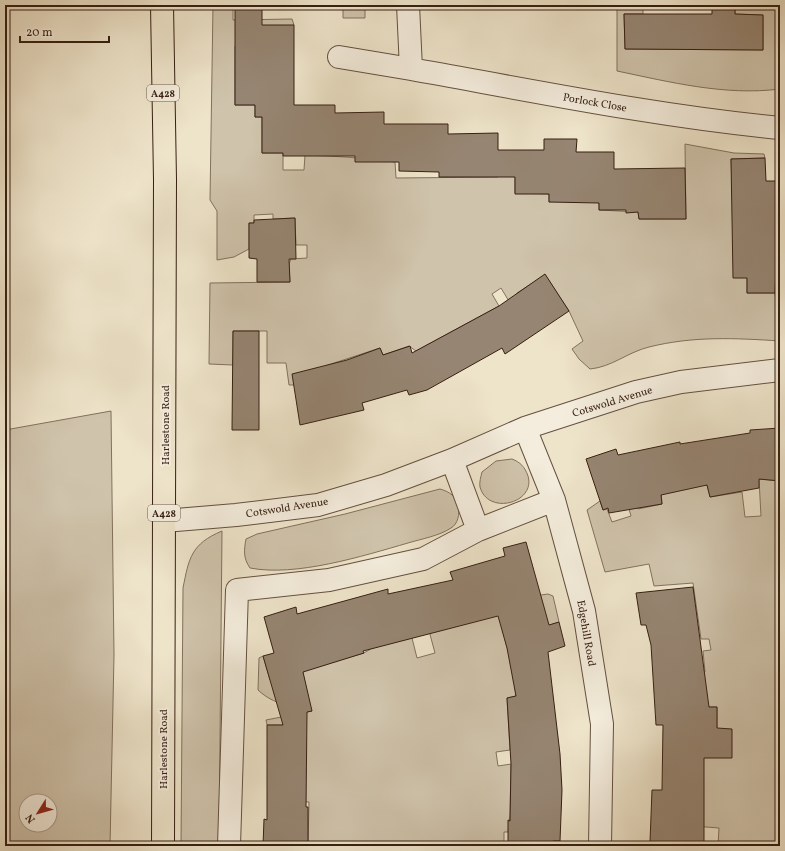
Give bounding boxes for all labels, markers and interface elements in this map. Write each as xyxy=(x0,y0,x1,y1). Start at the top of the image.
scale bar xyxy=(20,18,109,44)
text: 20 m xyxy=(26,25,53,41)
road number: A428 xyxy=(147,85,179,101)
street label: Porlock Close xyxy=(562,90,628,116)
street label: Cotswold Avenue xyxy=(570,383,654,422)
street label: Harlestone Road xyxy=(159,385,174,465)
street label: Cotswold Avenue xyxy=(245,495,330,522)
road number: A428 xyxy=(148,505,180,521)
street label: Edgehill Road xyxy=(572,599,599,668)
street label: Harlestone Road xyxy=(157,709,172,789)
north arrow xyxy=(18,793,58,833)
text: N xyxy=(23,810,40,826)

